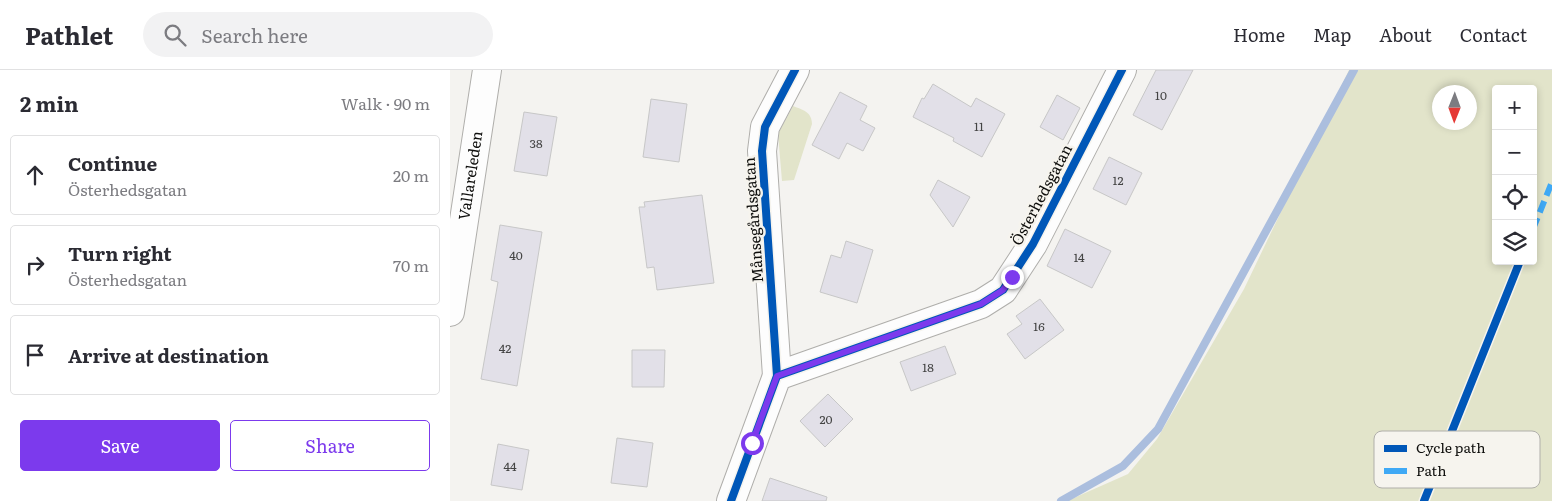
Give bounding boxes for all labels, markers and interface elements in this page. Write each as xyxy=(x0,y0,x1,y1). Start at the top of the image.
search box xyxy=(143,12,493,57)
text: Pathlet xyxy=(25,17,113,52)
icon: search xyxy=(161,21,189,49)
text: Search here xyxy=(201,21,308,49)
text: Home xyxy=(1233,21,1285,48)
text: Map xyxy=(1313,21,1351,48)
text: About xyxy=(1379,21,1432,48)
text: Contact xyxy=(1460,21,1527,48)
north arrow xyxy=(1432,85,1477,130)
map controls xyxy=(1492,85,1537,265)
button: + xyxy=(1492,85,1537,130)
house number: 10 xyxy=(1155,86,1167,104)
text: 2 min xyxy=(20,87,79,118)
text: Walk · 90 m xyxy=(341,91,430,115)
house number: 11 xyxy=(974,117,984,135)
street label: Vallareleden xyxy=(451,129,488,222)
button: − xyxy=(1492,130,1537,175)
house number: 38 xyxy=(529,134,543,152)
street label: Österhedsgatan xyxy=(1004,140,1077,249)
text: Continue xyxy=(68,149,157,177)
street label: Månsegårdsgatan xyxy=(737,157,768,284)
icon: ahead xyxy=(21,161,49,189)
text: 20 m xyxy=(393,163,429,187)
house number: 12 xyxy=(1113,171,1123,189)
button: locate xyxy=(1492,175,1537,220)
text: Österhedsgatan xyxy=(68,177,187,201)
button: layers xyxy=(1492,220,1537,265)
text: Turn right xyxy=(68,239,172,267)
house number: 40 xyxy=(509,246,523,264)
house number: 14 xyxy=(1073,248,1085,266)
icon: right xyxy=(21,251,49,279)
text: 70 m xyxy=(393,253,429,277)
route end xyxy=(1001,266,1024,289)
text: Österhedsgatan xyxy=(68,267,187,291)
house number: 16 xyxy=(1033,317,1045,335)
house number: 42 xyxy=(499,339,511,357)
icon: arrive xyxy=(21,341,49,369)
text: Arrive at destination xyxy=(68,341,269,369)
house number: 18 xyxy=(922,358,934,376)
house number: 20 xyxy=(819,410,833,428)
button: Save xyxy=(20,420,220,471)
button: Share xyxy=(230,420,430,471)
legend xyxy=(1374,431,1540,488)
route start xyxy=(741,432,764,455)
text: Cycle path xyxy=(1416,437,1485,457)
house number: 44 xyxy=(503,457,517,475)
text: Path xyxy=(1416,460,1446,480)

